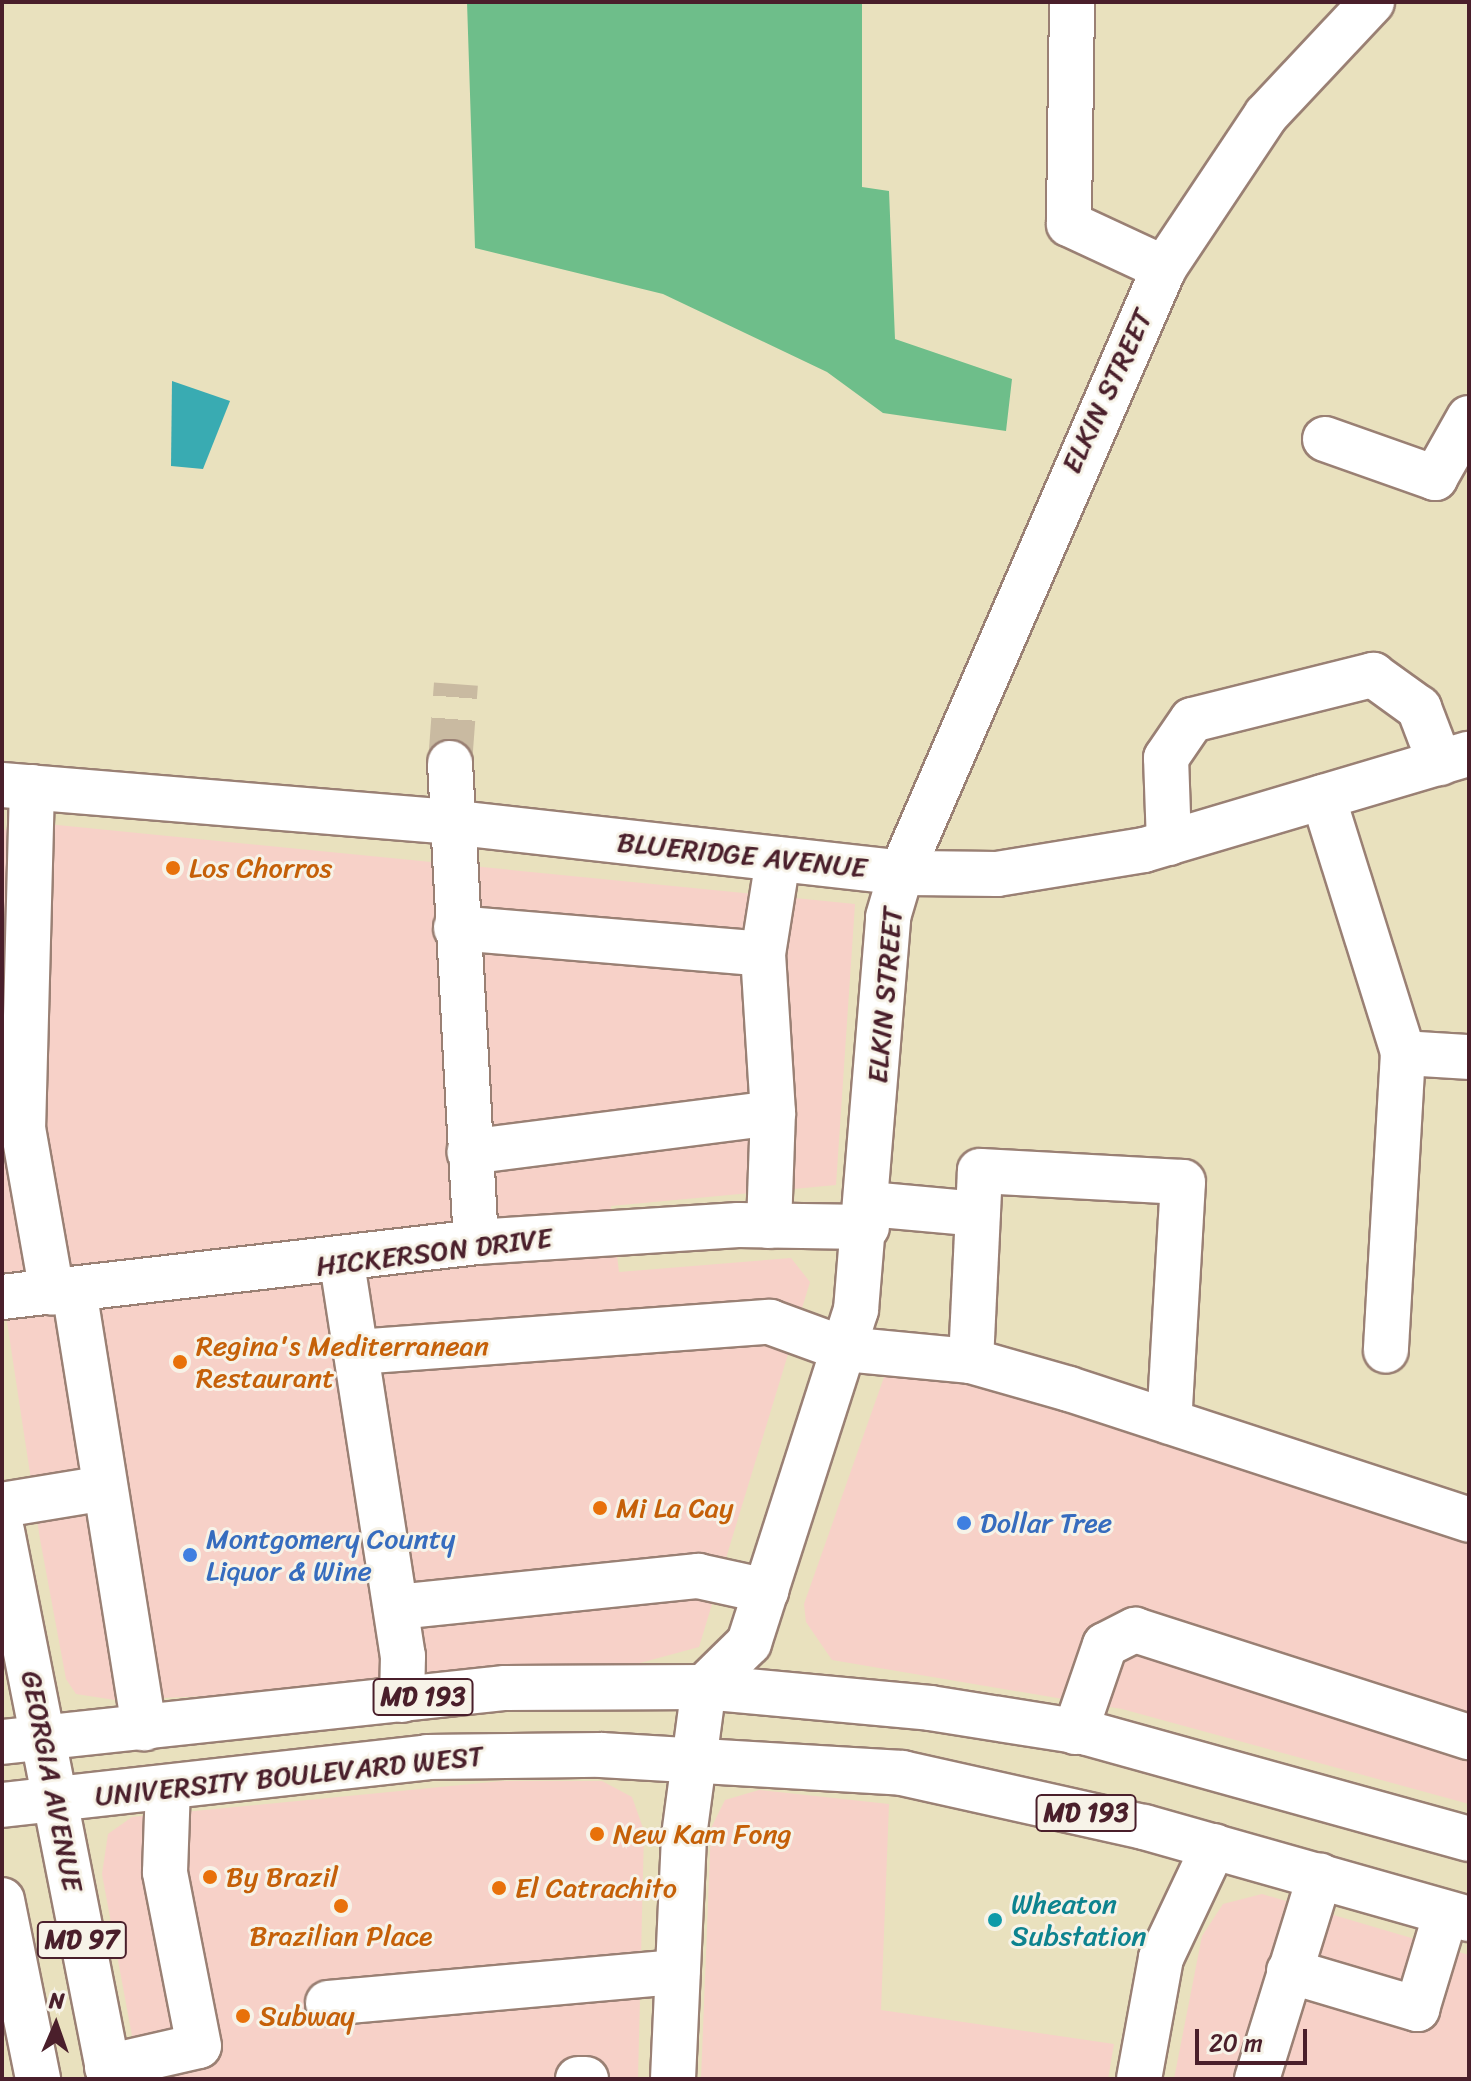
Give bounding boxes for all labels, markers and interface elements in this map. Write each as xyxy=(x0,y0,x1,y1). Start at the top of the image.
street label: ELKIN STREET xyxy=(1054,304,1160,478)
street label: BLUERIDGE AVENUE xyxy=(616,825,868,885)
place label: Los Chorros xyxy=(189,851,333,885)
marker: Los Chorros xyxy=(164,859,182,877)
street label: ELKIN STREET xyxy=(861,905,909,1085)
street label: HICKERSON DRIVE xyxy=(314,1221,554,1283)
place label: Regina's Mediterranean Restaurant xyxy=(196,1329,489,1395)
marker: Regina's Mediterranean Restaurant xyxy=(171,1353,189,1371)
place label: Mi La Cay xyxy=(616,1491,734,1525)
marker: Mi La Cay xyxy=(591,1499,609,1517)
place label: Dollar Tree xyxy=(980,1506,1113,1540)
marker: Dollar Tree xyxy=(955,1514,973,1532)
place label: Montgomery County Liquor & Wine xyxy=(206,1522,455,1588)
marker: Montgomery County Liquor & Wine xyxy=(181,1546,199,1564)
street label: GEORGIA AVENUE xyxy=(14,1668,90,1894)
road number: MD 193 xyxy=(371,1675,475,1719)
street label: UNIVERSITY BOULEVARD WEST xyxy=(94,1739,484,1813)
road number: MD 193 xyxy=(1034,1791,1138,1835)
place label: New Kam Fong xyxy=(613,1817,792,1851)
marker: New Kam Fong xyxy=(588,1825,606,1843)
place label: By Brazil xyxy=(226,1860,338,1894)
marker: By Brazil xyxy=(201,1868,219,1886)
place label: El Catrachito xyxy=(515,1871,678,1905)
marker: El Catrachito xyxy=(490,1879,508,1897)
place label: Wheaton Substation xyxy=(1011,1887,1146,1953)
marker: Brazilian Place xyxy=(332,1897,350,1915)
marker: Wheaton Substation xyxy=(986,1911,1004,1929)
road number: MD 97 xyxy=(36,1918,128,1962)
place label: Brazilian Place xyxy=(249,1919,433,1953)
text: N xyxy=(49,1981,65,2020)
north arrow xyxy=(16,1985,96,2065)
place label: Subway xyxy=(259,1999,355,2033)
marker: Subway xyxy=(234,2007,252,2025)
scale bar xyxy=(1199,2013,1311,2063)
text: 20 m xyxy=(1209,2022,1263,2064)

